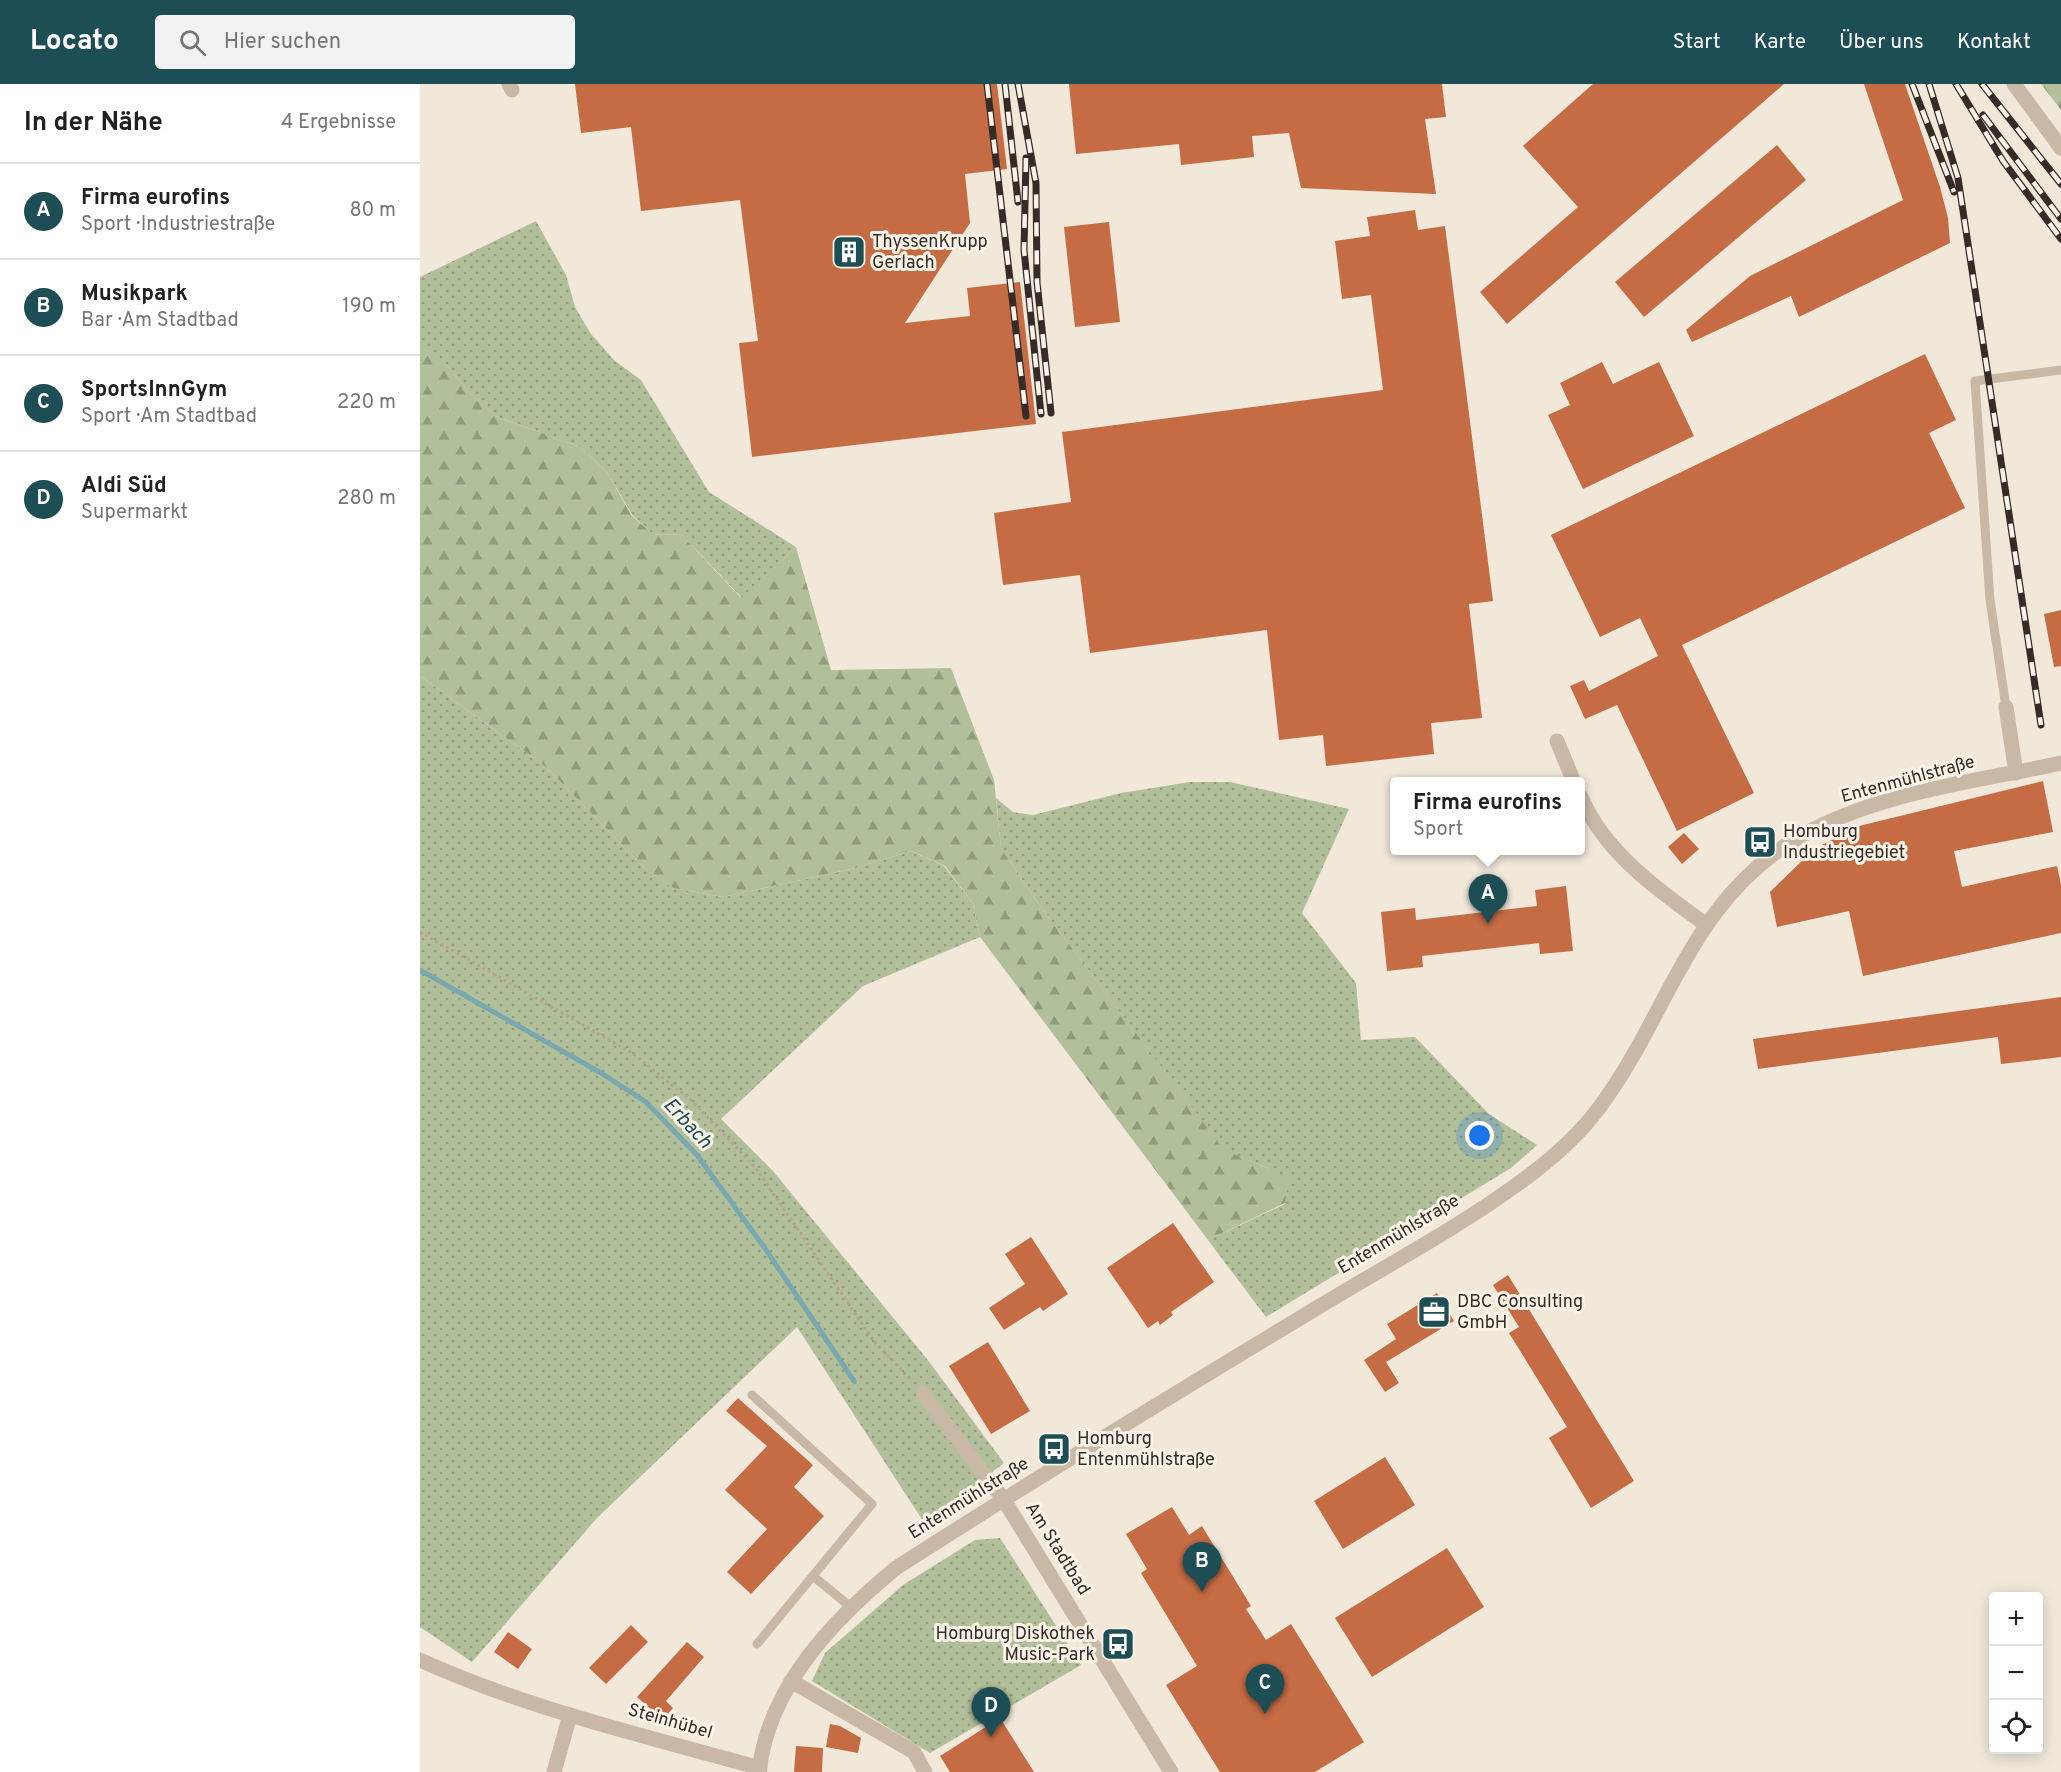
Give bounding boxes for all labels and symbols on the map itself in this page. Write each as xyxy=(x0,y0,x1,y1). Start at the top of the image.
place label: ThyssenKrupp Gerlach xyxy=(872,231,988,275)
building icon: ThyssenKrupp Gerlach xyxy=(831,234,867,270)
street label: Entenmühlstraße xyxy=(1839,751,1977,809)
place label: Homburg Industriegebiet xyxy=(1783,821,1905,865)
bus stop icon: Homburg Industriegebiet xyxy=(1742,824,1778,860)
pin: A xyxy=(1468,874,1508,924)
water label: Erbach xyxy=(657,1093,717,1155)
your location xyxy=(1465,1121,1494,1150)
street label: Entenmühlstraße xyxy=(1334,1190,1464,1280)
place label: DBC Consulting GmbH xyxy=(1457,1291,1583,1335)
office icon: DBC Consulting GmbH xyxy=(1416,1294,1452,1330)
place label: Homburg Entenmühlstraße xyxy=(1077,1428,1215,1472)
bus stop icon: Homburg Entenmühlstraße xyxy=(1036,1431,1072,1467)
street label: Entenmühlstraße xyxy=(905,1453,1033,1545)
street label: Am Stadtbad xyxy=(1019,1498,1095,1600)
pin: B xyxy=(1182,1542,1222,1592)
place label: Homburg Diskothek Music-Park xyxy=(936,1623,1095,1667)
bus stop icon: Homburg Diskothek Music-Park xyxy=(1100,1626,1136,1662)
pin: C xyxy=(1246,1664,1284,1714)
pin: D xyxy=(972,1688,1010,1737)
street label: Steinhübel xyxy=(625,1699,715,1745)

